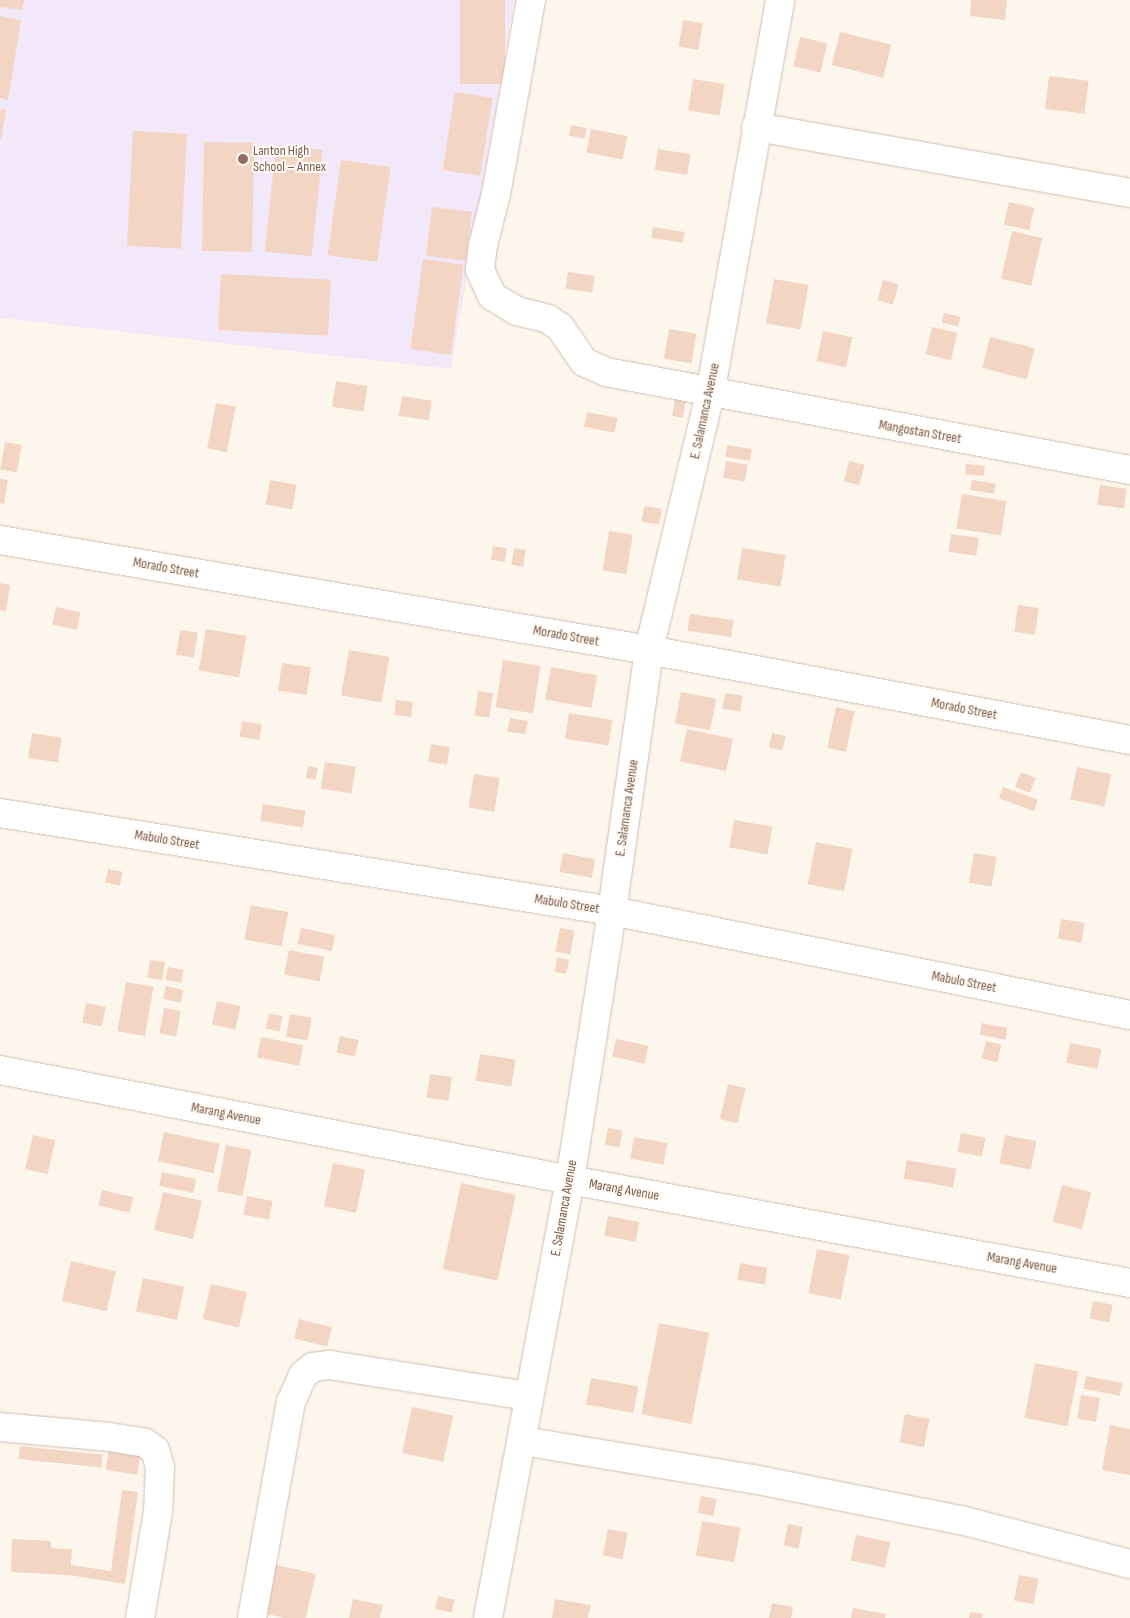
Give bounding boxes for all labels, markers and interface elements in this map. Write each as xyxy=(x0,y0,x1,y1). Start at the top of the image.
place label: Lanton High School – Annex xyxy=(253,143,326,176)
marker: Lanton High School – Annex xyxy=(237,153,249,165)
street label: E. Salamanca Avenue xyxy=(687,361,723,461)
street label: Mangostan Street xyxy=(877,416,963,448)
street label: Morado Street xyxy=(132,554,200,582)
street label: Morado Street xyxy=(532,622,600,650)
street label: Morado Street xyxy=(930,694,998,724)
street label: E. Salamanca Avenue xyxy=(612,758,642,858)
street label: Mabulo Street xyxy=(133,827,201,853)
street label: Mabulo Street xyxy=(533,891,601,917)
street label: Mabulo Street xyxy=(930,968,998,996)
street label: Marang Avenue xyxy=(190,1099,262,1129)
street label: E. Salamanca Avenue xyxy=(547,1158,581,1258)
street label: Marang Avenue xyxy=(588,1176,660,1204)
street label: Marang Avenue xyxy=(986,1249,1058,1277)

